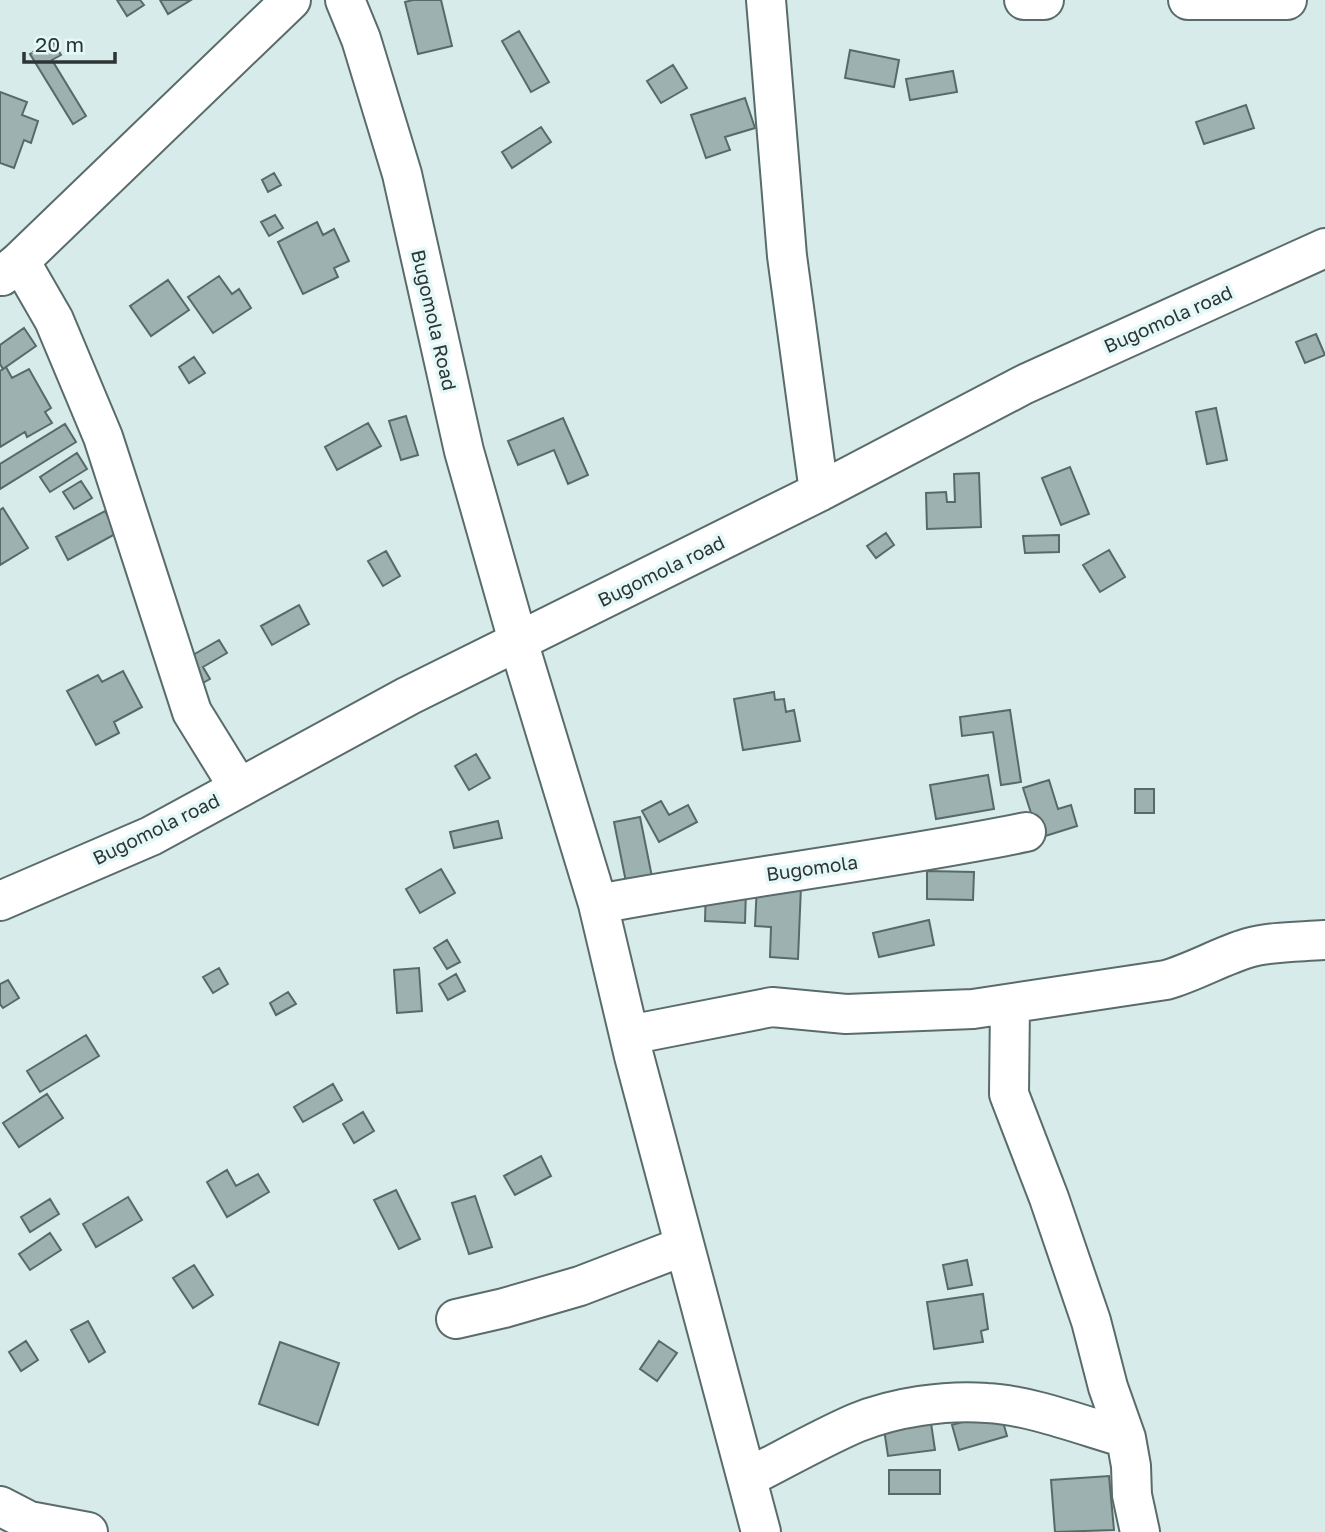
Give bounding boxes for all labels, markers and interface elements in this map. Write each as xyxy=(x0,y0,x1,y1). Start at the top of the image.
scale bar xyxy=(24,21,116,65)
text: 20 m xyxy=(35,31,84,57)
street label: Bugomola Road xyxy=(407,247,462,392)
street label: Bugomola road xyxy=(1100,280,1236,357)
street label: Bugomola road xyxy=(594,530,728,611)
street label: Bugomola road xyxy=(89,788,223,869)
street label: Bugomola xyxy=(765,850,859,885)

